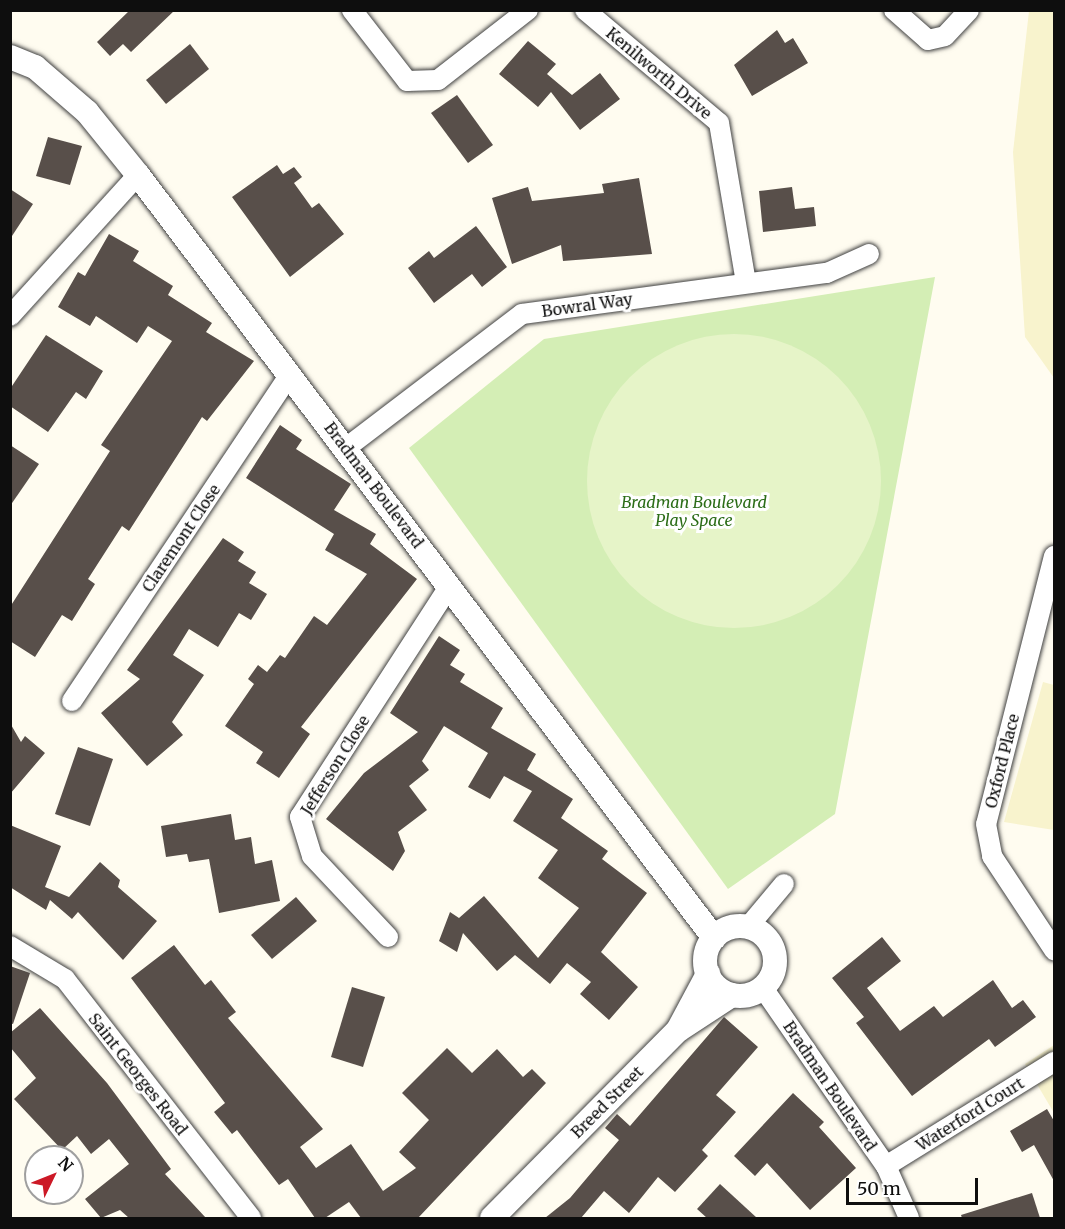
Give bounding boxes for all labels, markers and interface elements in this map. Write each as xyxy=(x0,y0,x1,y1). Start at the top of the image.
street label: Kenilworth Drive xyxy=(602,23,716,123)
street label: Bowral Way xyxy=(540,289,634,321)
street label: Bradman Boulevard xyxy=(320,418,428,552)
street label: Claremont Close xyxy=(138,481,224,595)
park label: Bradman Boulevard Play Space xyxy=(621,492,767,530)
street label: Jefferson Close xyxy=(297,712,373,818)
street label: Oxford Place xyxy=(981,712,1023,810)
street label: Saint Georges Road xyxy=(85,1009,191,1139)
street label: Bradman Boulevard xyxy=(779,1017,881,1155)
street label: Breed Street xyxy=(567,1062,647,1142)
street label: Waterford Court xyxy=(913,1073,1027,1155)
north arrow xyxy=(24,1145,84,1205)
text: N xyxy=(54,1153,77,1176)
scale bar xyxy=(849,1166,981,1204)
text: 50 m xyxy=(857,1177,901,1200)

